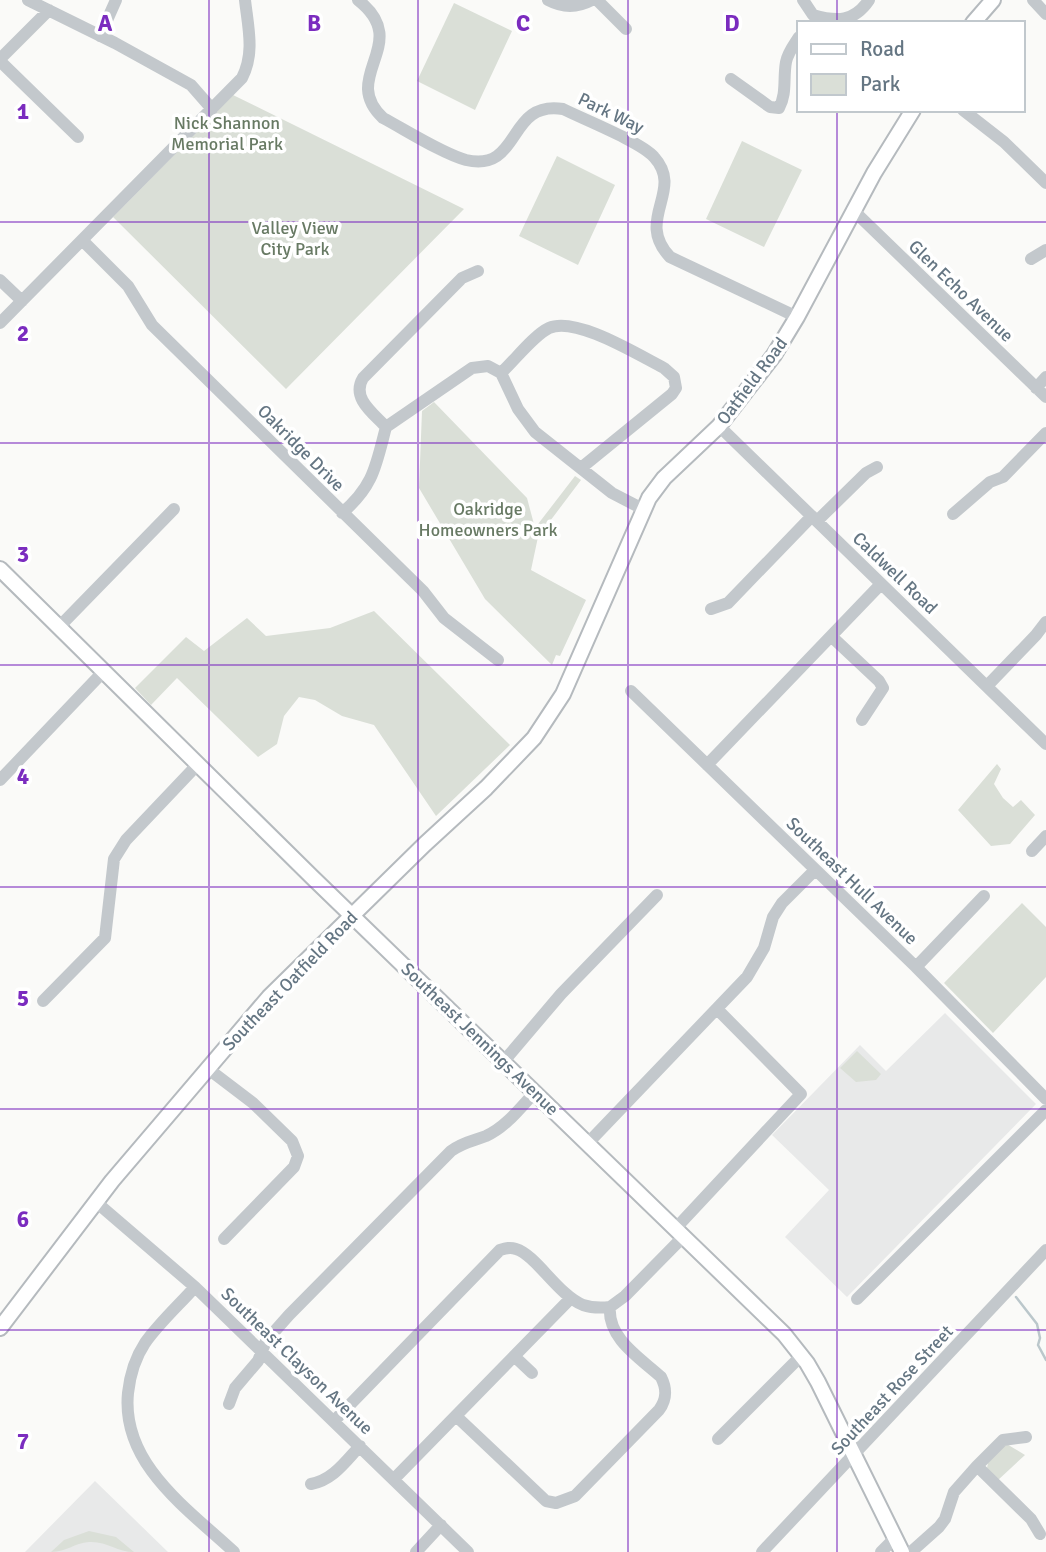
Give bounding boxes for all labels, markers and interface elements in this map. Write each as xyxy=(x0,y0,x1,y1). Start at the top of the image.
text: A xyxy=(98,9,113,38)
text: B xyxy=(307,9,321,38)
text: C xyxy=(516,9,530,38)
text: D xyxy=(724,9,740,38)
legend xyxy=(797,21,1025,112)
text: Road xyxy=(860,36,905,62)
text: Park xyxy=(860,71,901,97)
street label: Park Way xyxy=(574,88,648,139)
text: 1 xyxy=(17,97,29,126)
park label: Nick Shannon Memorial Park xyxy=(171,112,283,155)
park label: Valley View City Park xyxy=(251,217,339,260)
street label: Glen Echo Avenue xyxy=(904,235,1018,347)
text: 2 xyxy=(17,319,29,348)
street label: Oatfield Road xyxy=(712,333,792,429)
street label: Oakridge Drive xyxy=(253,400,349,496)
park label: Oakridge Homeowners Park xyxy=(419,498,557,541)
street label: Caldwell Road xyxy=(848,527,942,619)
text: 3 xyxy=(17,540,29,569)
text: 4 xyxy=(17,762,29,791)
street label: Southeast Hull Avenue xyxy=(782,813,922,949)
street label: Southeast Oatfield Road xyxy=(218,907,362,1055)
street label: Southeast Jennings Avenue xyxy=(397,958,563,1120)
text: 5 xyxy=(17,984,29,1013)
text: 6 xyxy=(17,1205,29,1234)
street label: Southeast Clayson Avenue xyxy=(217,1283,377,1439)
street label: Southeast Rose Street xyxy=(826,1321,958,1459)
text: 7 xyxy=(17,1427,29,1456)

